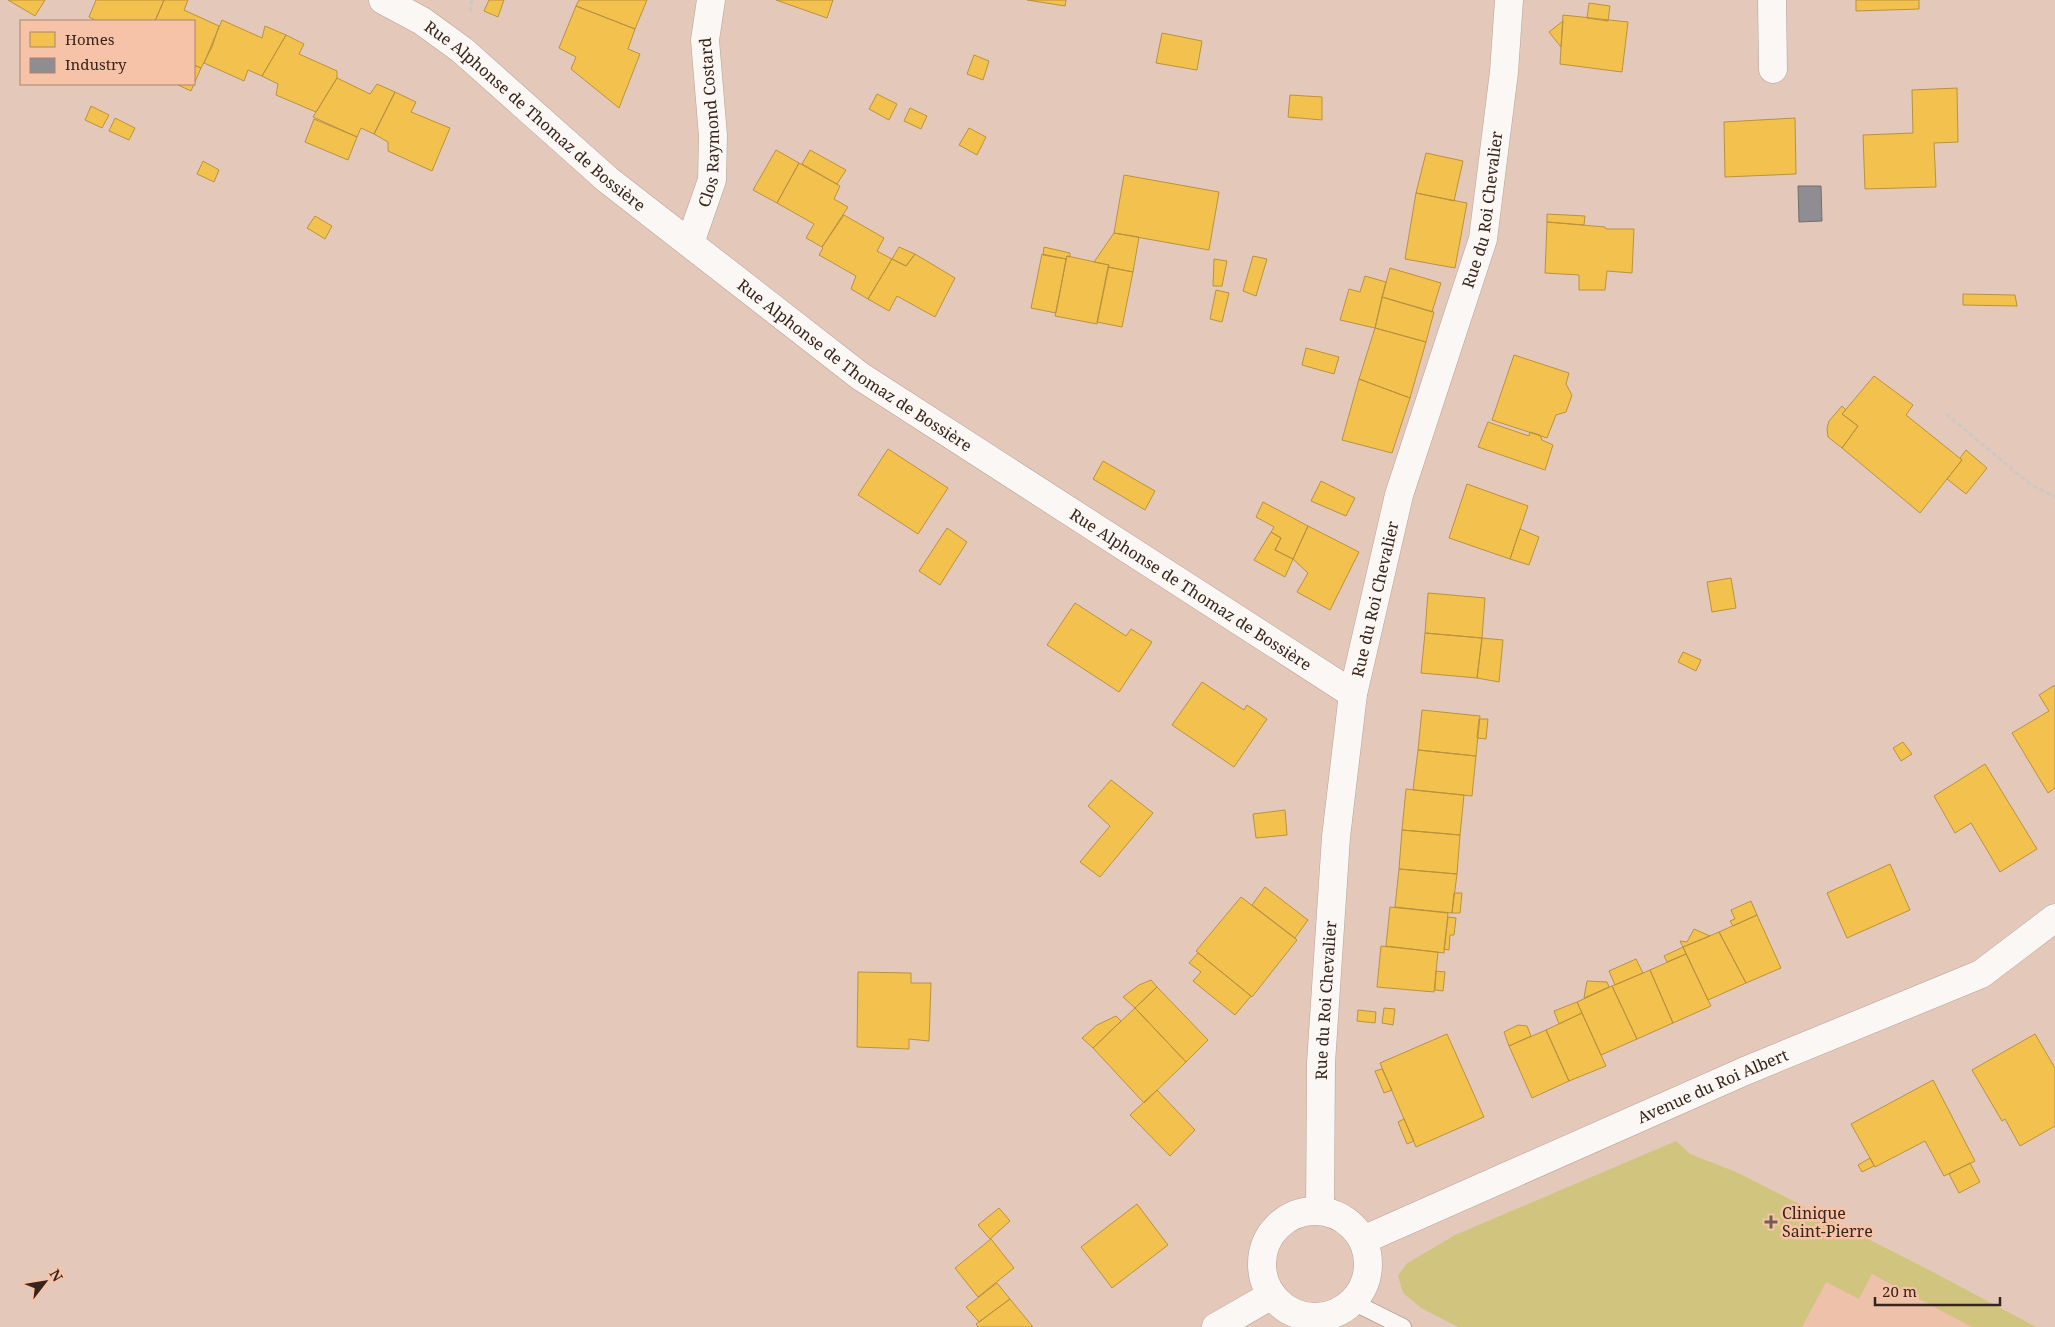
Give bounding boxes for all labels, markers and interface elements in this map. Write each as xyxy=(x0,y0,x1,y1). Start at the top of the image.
street label: Rue Alphonse de Thomaz de Bossière xyxy=(420,15,650,216)
legend xyxy=(20,20,195,85)
text: Homes xyxy=(65,29,115,49)
street label: Clos Raymond Costard xyxy=(692,37,724,210)
text: Industry xyxy=(65,54,127,74)
street label: Rue du Roi Chevalier xyxy=(1457,129,1508,291)
street label: Rue Alphonse de Thomaz de Bossière xyxy=(733,274,976,457)
street label: Rue Alphonse de Thomaz de Bossière xyxy=(1065,503,1316,676)
street label: Rue du Roi Chevalier xyxy=(1346,518,1404,679)
street label: Rue du Roi Chevalier xyxy=(1310,919,1341,1080)
street label: Avenue du Roi Albert xyxy=(1634,1043,1792,1128)
place label: Clinique Saint-Pierre xyxy=(1782,1202,1873,1242)
marker: Clinique Saint-Pierre xyxy=(1764,1215,1778,1229)
north arrow xyxy=(20,1257,70,1307)
text: N xyxy=(46,1265,68,1285)
scale bar xyxy=(1875,1274,2000,1306)
text: 20 m xyxy=(1882,1281,1917,1301)

